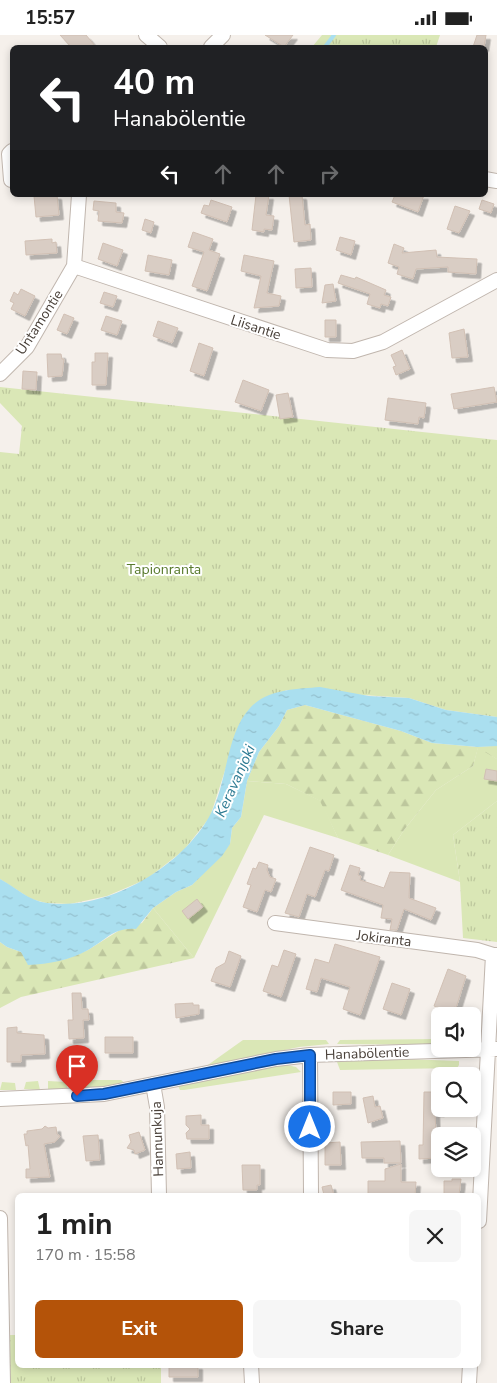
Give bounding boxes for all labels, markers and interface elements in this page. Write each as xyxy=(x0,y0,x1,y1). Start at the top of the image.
text: 15:57 xyxy=(25,5,75,31)
text: 40 m xyxy=(113,59,195,106)
icon: left xyxy=(30,65,95,130)
text: Hanabölentie xyxy=(113,104,246,134)
icon: left xyxy=(156,160,184,188)
icon: ahead xyxy=(209,160,237,188)
icon: ahead xyxy=(262,160,290,188)
icon: right xyxy=(315,160,343,188)
street label: Untamontie xyxy=(11,286,67,358)
street label: Liisantie xyxy=(228,310,283,345)
park label: Tapionranta xyxy=(127,560,201,579)
water label: Keravanjoki xyxy=(210,741,260,820)
street label: Jokiranta xyxy=(354,926,412,951)
map controls xyxy=(431,1007,481,1177)
button: sound xyxy=(431,1007,481,1057)
street label: Hanabölentie xyxy=(324,1043,410,1064)
pin xyxy=(56,1045,98,1096)
icon: arrive xyxy=(63,1052,91,1080)
button: search xyxy=(431,1067,481,1117)
position arrow xyxy=(283,1100,335,1152)
street label: Hannunkuja xyxy=(147,1101,168,1177)
button: layers xyxy=(431,1127,481,1177)
text: 1 min xyxy=(35,1204,113,1245)
button: close xyxy=(409,1210,461,1262)
text: 170 m · 15:58 xyxy=(35,1244,136,1266)
button: Exit xyxy=(35,1300,243,1358)
button: Share xyxy=(253,1300,461,1358)

